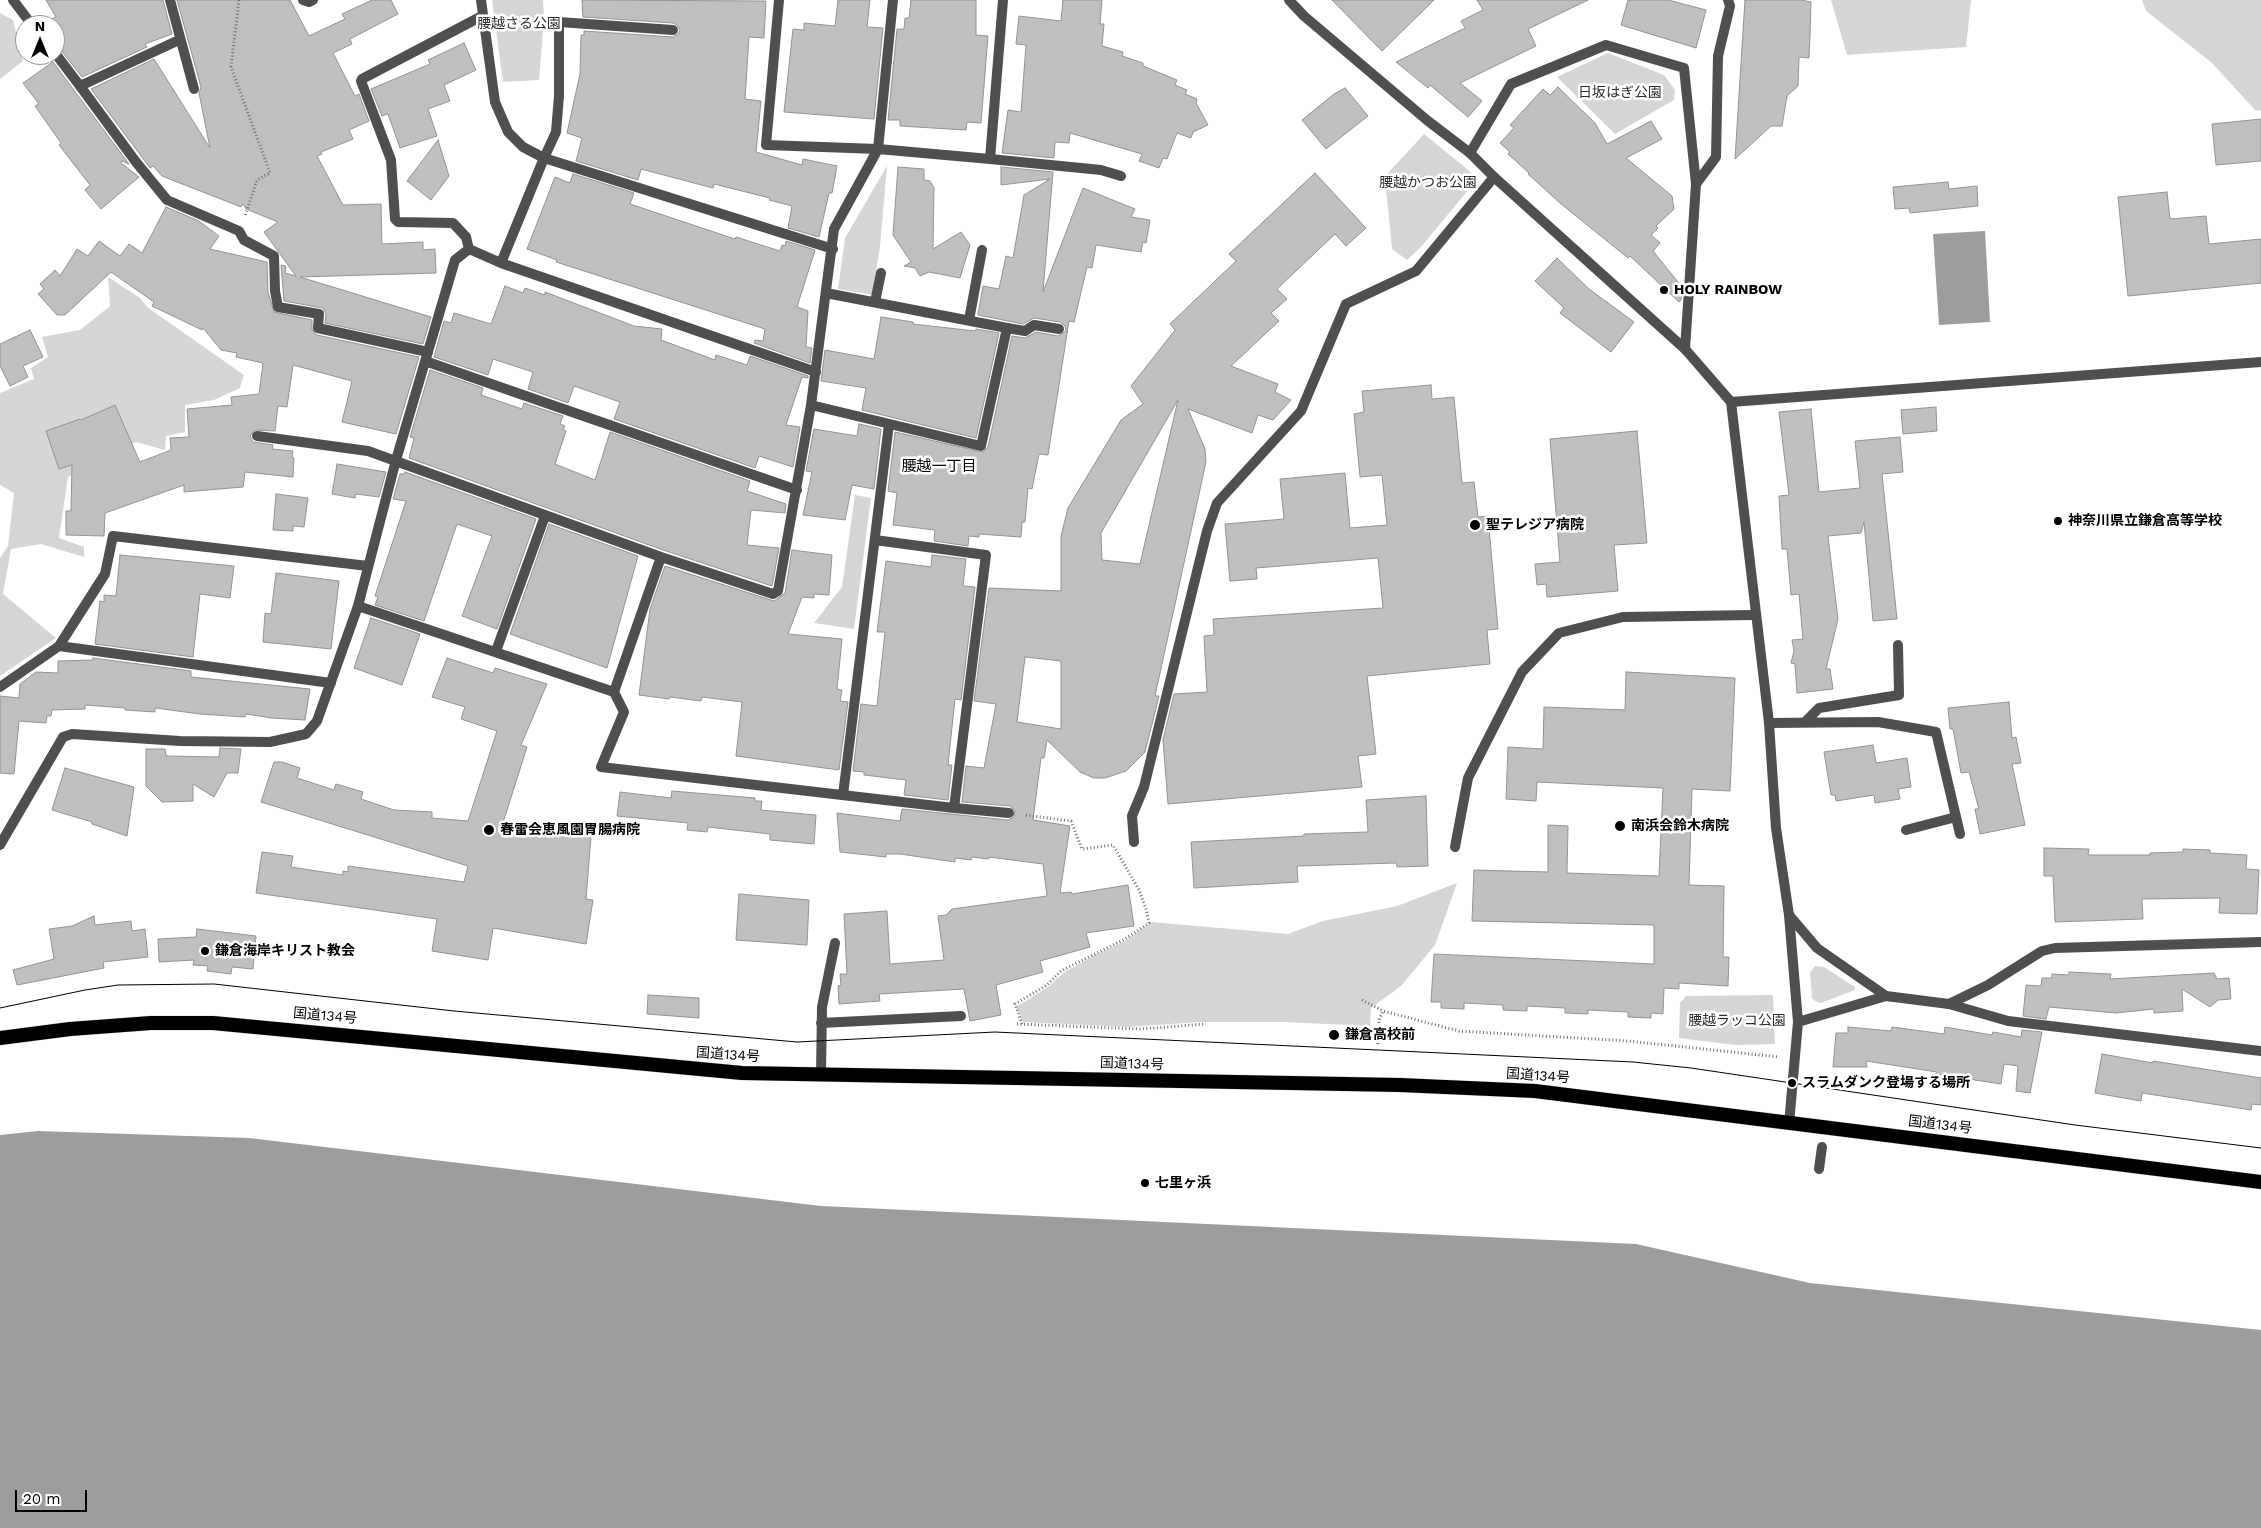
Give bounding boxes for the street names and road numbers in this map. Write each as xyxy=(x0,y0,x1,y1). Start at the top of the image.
street label: 国道134号 xyxy=(292,1005,358,1027)
street label: 国道134号 xyxy=(695,1044,761,1066)
street label: 国道134号 xyxy=(1100,1054,1164,1074)
street label: 国道134号 xyxy=(1505,1065,1571,1087)
street label: 国道134号 xyxy=(1907,1113,1973,1137)

